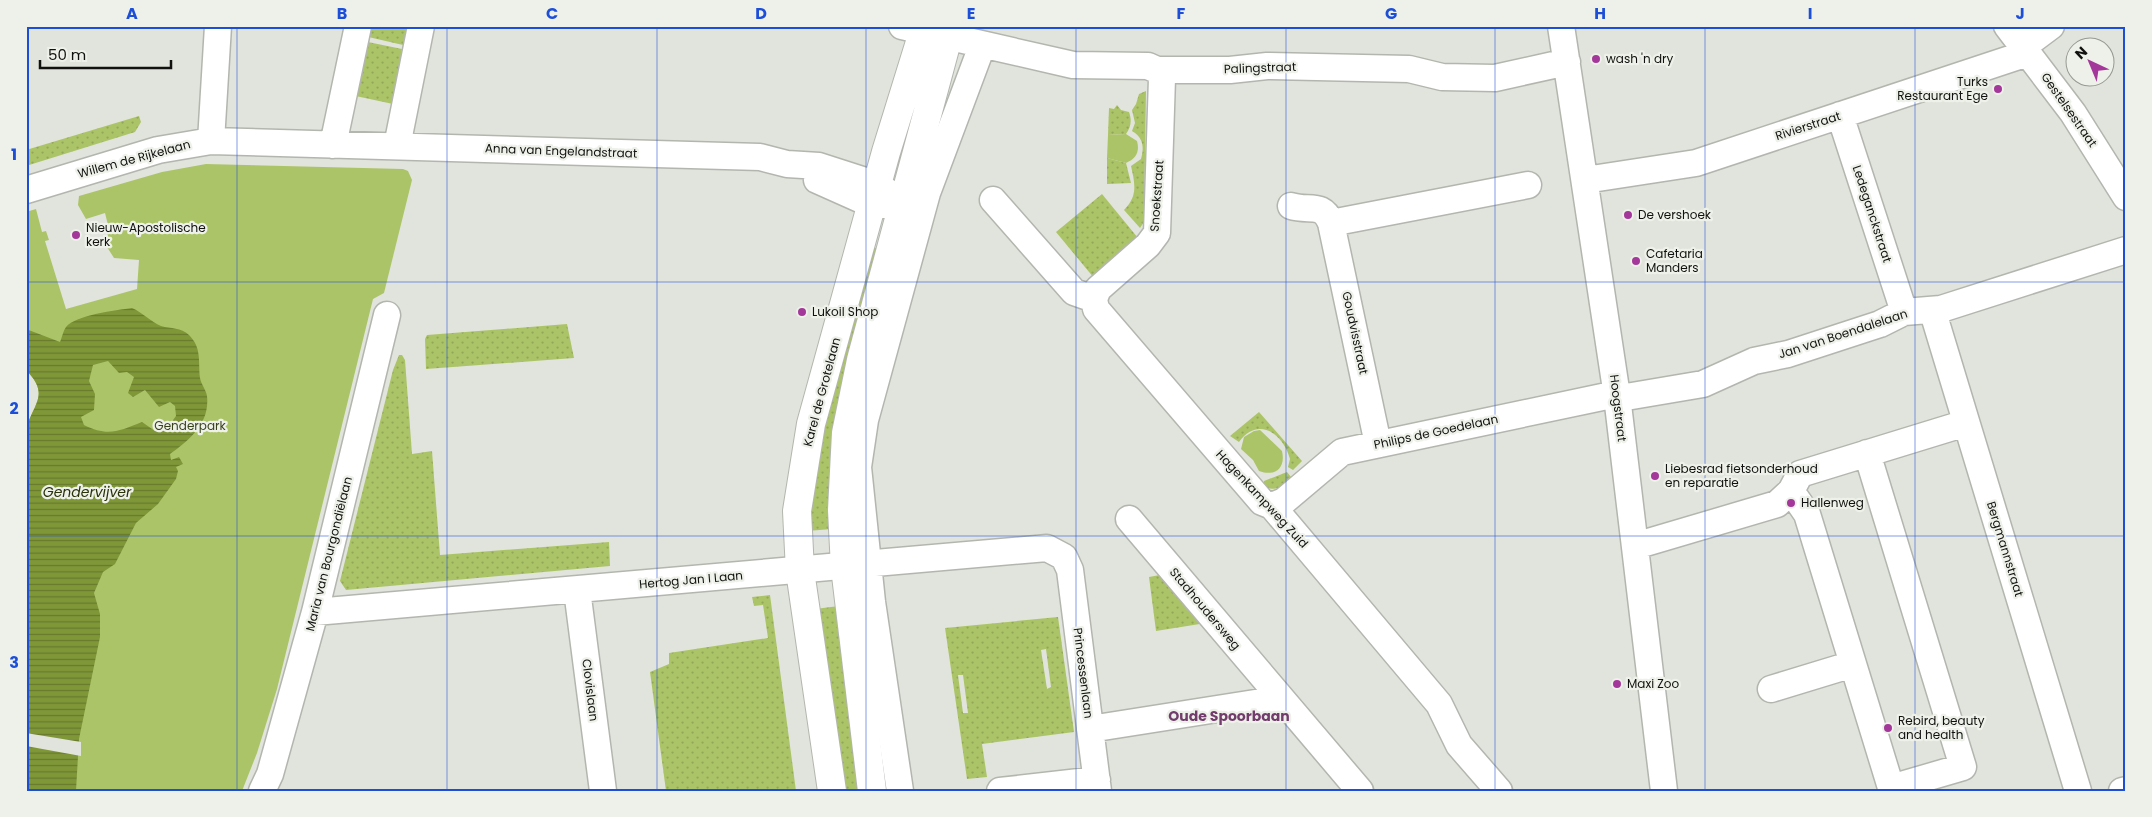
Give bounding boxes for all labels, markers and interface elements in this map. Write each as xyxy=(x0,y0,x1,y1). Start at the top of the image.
text: A xyxy=(126,2,138,25)
text: B xyxy=(337,2,347,25)
text: C xyxy=(546,2,558,25)
text: D xyxy=(755,2,767,25)
text: E xyxy=(967,2,975,25)
text: F xyxy=(1177,2,1186,25)
text: G xyxy=(1385,2,1397,25)
text: H xyxy=(1594,2,1606,25)
text: I xyxy=(1808,2,1812,25)
text: J xyxy=(2015,2,2025,25)
scale bar xyxy=(40,38,171,70)
north arrow xyxy=(2064,38,2114,88)
text: N xyxy=(2070,42,2092,63)
text: 50 m xyxy=(48,44,86,65)
place label: wash 'n dry xyxy=(1606,50,1673,67)
marker: wash 'n dry xyxy=(1590,53,1602,65)
street label: Palingstraat xyxy=(1223,58,1296,77)
street label: Gestelsestraat xyxy=(2037,69,2101,150)
place label: Turks Restaurant Ege xyxy=(1897,73,1988,104)
marker: Turks Restaurant Ege xyxy=(1992,83,2004,95)
street label: Rivierstraat xyxy=(1773,107,1843,144)
street label: Willem de Rijkelaan xyxy=(76,135,192,182)
street label: Anna van Engelandstraat xyxy=(485,139,637,162)
text: 1 xyxy=(11,143,17,166)
street label: Snoekstraat xyxy=(1146,160,1167,232)
street label: Ledeganckstraat xyxy=(1849,163,1896,265)
place label: De vershoek xyxy=(1638,206,1712,223)
marker: De vershoek xyxy=(1622,209,1634,221)
place label: Nieuw-Apostolische kerk xyxy=(86,219,206,250)
marker: Nieuw-Apostolische kerk xyxy=(70,229,82,241)
place label: Cafetaria Manders xyxy=(1646,245,1703,276)
marker: Cafetaria Manders xyxy=(1630,255,1642,267)
street label: Goudvisstraat xyxy=(1338,290,1373,376)
place label: Lukoil Shop xyxy=(812,303,878,320)
street label: Jan van Boendalelaan xyxy=(1776,305,1910,362)
marker: Lukoil Shop xyxy=(796,306,808,318)
street label: Karel de Grotelaan xyxy=(799,335,844,448)
street label: Hoogstraat xyxy=(1606,373,1631,442)
text: 2 xyxy=(9,397,19,420)
street label: Philips de Goedelaan xyxy=(1372,410,1500,453)
park label: Genderpark xyxy=(154,417,226,434)
street label: Hagenkampweg Zuid xyxy=(1212,446,1312,551)
place label: Liebesrad fietsonderhoud en reparatie xyxy=(1665,460,1818,491)
marker: Liebesrad fietsonderhoud en reparatie xyxy=(1649,470,1661,482)
street label: Maria van Bourgondiëlaan xyxy=(301,475,356,633)
water label: Gendervijver xyxy=(43,482,132,502)
place label: Hallenweg xyxy=(1801,494,1864,511)
marker: Hallenweg xyxy=(1785,497,1797,509)
street label: Bergmannstraat xyxy=(1983,499,2028,599)
street label: Stadhoudersweg xyxy=(1166,564,1245,653)
street label: Hertog Jan I Laan xyxy=(638,566,744,593)
street label: Princessenlaan xyxy=(1069,627,1097,719)
text: 3 xyxy=(9,651,19,674)
street label: Clovislaan xyxy=(578,658,603,722)
place label: Maxi Zoo xyxy=(1627,675,1680,692)
marker: Maxi Zoo xyxy=(1611,678,1623,690)
district label: Oude Spoorbaan xyxy=(1168,706,1290,726)
place label: Rebird, beauty and health xyxy=(1898,712,1985,743)
marker: Rebird, beauty and health xyxy=(1882,722,1894,734)

